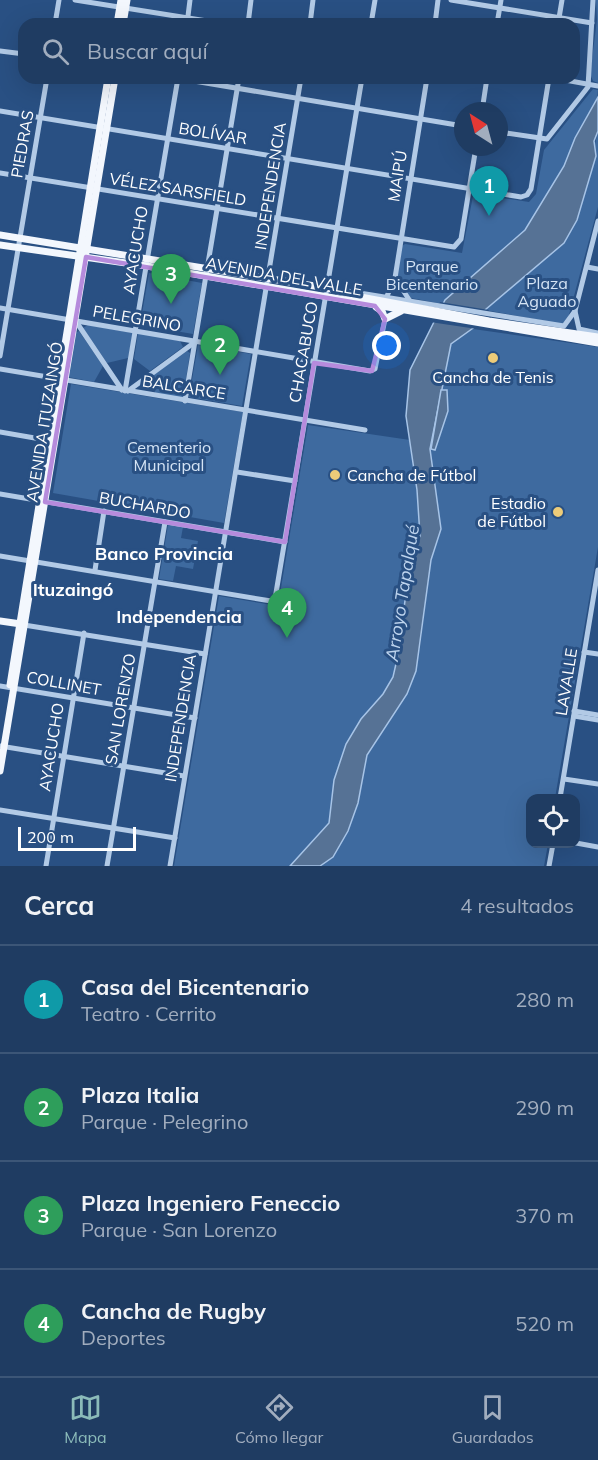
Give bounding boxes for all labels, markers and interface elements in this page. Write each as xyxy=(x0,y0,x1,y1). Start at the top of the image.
search box xyxy=(18,18,580,84)
icon: search xyxy=(39,35,72,68)
text: Buscar aquí xyxy=(87,37,208,65)
north arrow xyxy=(454,102,508,156)
street label: PIEDRAS xyxy=(6,109,38,179)
street label: BOLÍVAR xyxy=(177,118,249,148)
street label: INDEPENDENCIA xyxy=(250,120,290,251)
street label: MAIPÚ xyxy=(383,149,411,203)
pin: 1 xyxy=(470,166,508,216)
street label: VÉLEZ SARSFIELD xyxy=(108,168,248,210)
street label: AYACUCHO xyxy=(118,204,152,296)
street label: AVENIDA DEL VALLE xyxy=(204,252,364,300)
pin: 3 xyxy=(152,254,190,304)
park label: Parque Bicentenario xyxy=(386,256,478,294)
park label: Plaza Aguado xyxy=(518,273,576,311)
street label: PELEGRINO xyxy=(91,300,183,336)
street label: CHACABUCO xyxy=(284,300,322,404)
pin: 2 xyxy=(200,326,240,375)
your location xyxy=(372,331,401,360)
street label: AVENIDA ITUZAINGÓ xyxy=(21,340,67,504)
marker: Cancha de Tenis xyxy=(486,351,500,365)
place label: Cancha de Tenis xyxy=(432,367,554,387)
street label: BALCARCE xyxy=(141,371,227,403)
park label: Cementerio Municipal xyxy=(127,437,211,475)
place label: Cancha de Fútbol xyxy=(347,465,476,485)
marker: Cancha de Fútbol xyxy=(328,468,342,482)
street label: BUCHARDO xyxy=(98,487,192,523)
place label: Estadio de Fútbol xyxy=(477,493,546,531)
marker: Estadio de Fútbol xyxy=(551,505,565,519)
water label: Arroyo Tapalqué xyxy=(380,523,424,664)
district label: Banco Provincia xyxy=(95,542,233,565)
district label: Ituzaingó xyxy=(33,578,113,601)
pin: 4 xyxy=(268,588,306,638)
district label: Independencia xyxy=(116,605,242,628)
street label: LAVALLE xyxy=(551,647,581,717)
street label: SAN LORENZO xyxy=(100,652,140,766)
street label: INDEPENDENCIA xyxy=(160,652,200,783)
street label: COLLINET xyxy=(25,667,103,699)
street label: AYACUCHO xyxy=(34,701,68,793)
map controls xyxy=(526,794,580,848)
button: locate xyxy=(526,794,580,848)
scale bar xyxy=(18,824,136,852)
text: 200 m xyxy=(27,827,74,847)
text: Cerca xyxy=(24,889,94,922)
text: 4 resultados xyxy=(460,893,574,918)
text: Casa del Bicentenario xyxy=(81,973,309,1001)
text: 1 xyxy=(38,987,50,1012)
text: 280 m xyxy=(515,987,574,1012)
text: Teatro · Cerrito xyxy=(81,1001,217,1026)
text: Plaza Italia xyxy=(81,1081,200,1109)
text: 2 xyxy=(38,1095,50,1120)
text: 290 m xyxy=(515,1095,574,1120)
text: Parque · Pelegrino xyxy=(81,1109,248,1134)
text: Plaza Ingeniero Feneccio xyxy=(81,1189,340,1217)
text: 3 xyxy=(38,1203,50,1228)
text: 370 m xyxy=(515,1203,574,1228)
text: Parque · San Lorenzo xyxy=(81,1217,277,1242)
text: Cancha de Rugby xyxy=(81,1297,266,1325)
text: 4 xyxy=(38,1311,50,1336)
text: 520 m xyxy=(515,1311,574,1336)
text: Deportes xyxy=(81,1325,166,1350)
tab: Mapa xyxy=(64,1391,107,1447)
tab: Cómo llegar xyxy=(235,1391,323,1447)
tab: Guardados xyxy=(452,1391,534,1447)

